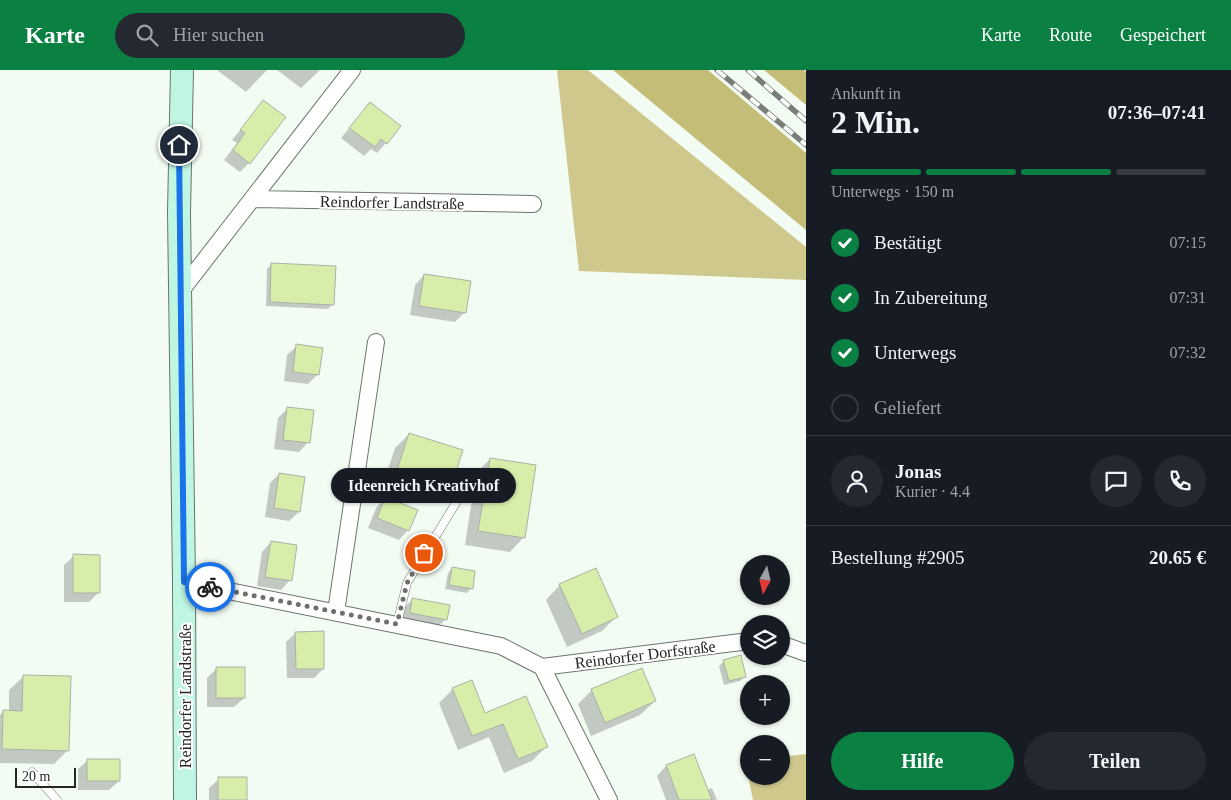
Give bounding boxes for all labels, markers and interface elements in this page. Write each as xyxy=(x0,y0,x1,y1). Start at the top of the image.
search box xyxy=(115,13,465,58)
icon: search xyxy=(133,21,161,49)
text: Karte xyxy=(25,22,85,48)
text: Hier suchen xyxy=(173,24,264,45)
text: Karte xyxy=(981,25,1021,45)
text: Route xyxy=(1049,25,1092,45)
text: Gespeichert xyxy=(1120,25,1206,45)
text: Ankunft in xyxy=(831,85,901,102)
text: 07:36–07:41 xyxy=(1108,102,1206,123)
text: 2 Min. xyxy=(831,104,920,140)
pin xyxy=(158,124,200,166)
icon: home xyxy=(165,131,193,159)
text: Unterwegs · 150 m xyxy=(831,183,954,200)
street label: Reindorfer Landstraße xyxy=(320,193,464,212)
icon: check xyxy=(831,229,859,257)
text: Bestätigt xyxy=(874,232,942,253)
text: 07:15 xyxy=(1170,234,1206,251)
icon: check xyxy=(831,284,859,312)
text: In Zubereitung xyxy=(874,287,987,308)
text: 07:31 xyxy=(1170,289,1206,306)
icon: check xyxy=(831,339,859,367)
text: Unterwegs xyxy=(874,342,956,363)
text: 07:32 xyxy=(1170,344,1206,361)
text: Geliefert xyxy=(874,397,942,418)
button: person xyxy=(831,455,883,507)
button: chat xyxy=(1090,455,1142,507)
button: phone xyxy=(1154,455,1206,507)
text: Jonas xyxy=(895,461,941,482)
callout: Ideenreich Kreativhof xyxy=(332,468,516,503)
text: Ideenreich Kreativhof xyxy=(348,477,499,494)
text: Kurier · 4.4 xyxy=(895,483,970,500)
pin xyxy=(403,532,445,574)
icon: bag xyxy=(410,539,438,567)
text: Bestellung #2905 xyxy=(831,547,965,568)
text: 20.65 € xyxy=(1149,547,1206,568)
north arrow xyxy=(740,555,790,605)
map controls xyxy=(740,555,790,785)
courier xyxy=(185,562,235,612)
icon: bike xyxy=(196,573,224,601)
button: layers xyxy=(740,615,790,665)
street label: Reindorfer Landstraße xyxy=(177,624,194,768)
street label: Reindorfer Dorfstraße xyxy=(574,637,716,672)
button: + xyxy=(740,675,790,725)
button: Hilfe xyxy=(831,732,1014,790)
button: Teilen xyxy=(1024,732,1206,790)
button: − xyxy=(740,735,790,785)
scale bar xyxy=(15,765,76,788)
text: 20 m xyxy=(22,769,50,784)

